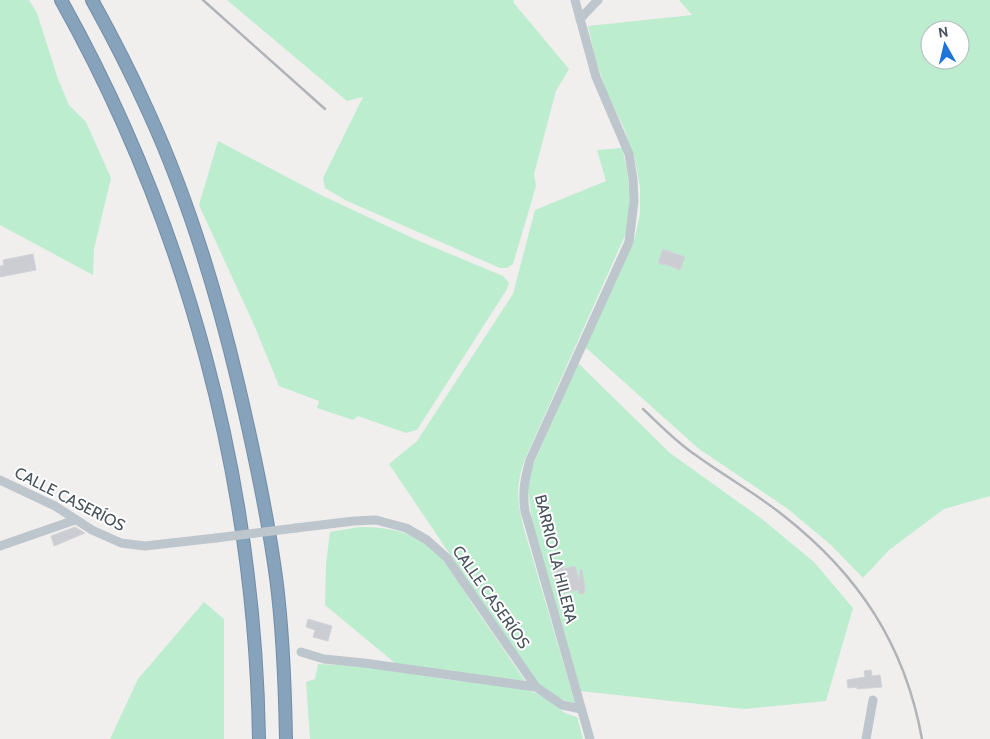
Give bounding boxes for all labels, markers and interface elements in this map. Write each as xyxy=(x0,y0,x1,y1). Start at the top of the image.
north arrow xyxy=(920,20,970,70)
text: N xyxy=(937,23,949,42)
street label: CALLE CASERÍOS xyxy=(12,463,128,535)
street label: BARRIO LA HILERA xyxy=(531,493,581,625)
street label: CALLE CASERÍOS xyxy=(448,542,534,652)

